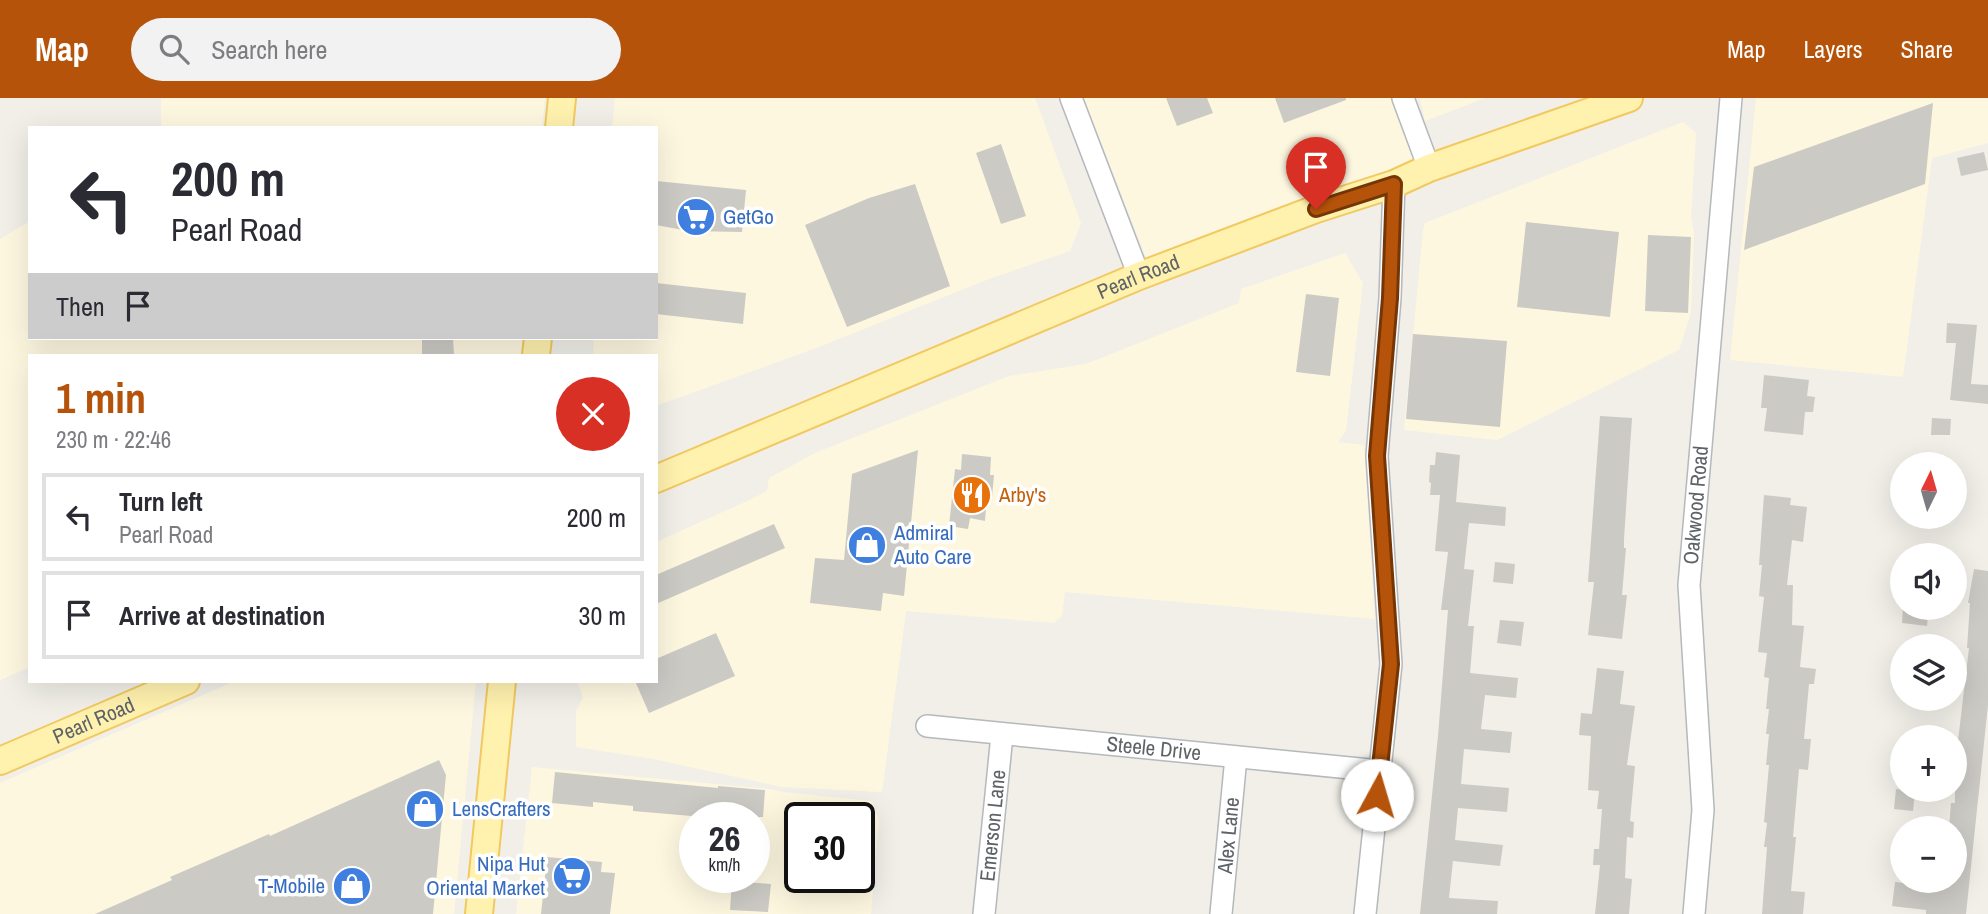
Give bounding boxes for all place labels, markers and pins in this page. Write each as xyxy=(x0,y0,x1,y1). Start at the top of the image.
pin xyxy=(1286,137,1346,209)
supermarket icon: GetGo xyxy=(675,196,717,238)
place label: GetGo xyxy=(723,202,774,231)
restaurant icon: Arby's xyxy=(951,474,993,516)
place label: Arby's xyxy=(998,480,1046,509)
place label: Admiral Auto Care xyxy=(893,518,972,571)
shop icon: Admiral Auto Care xyxy=(846,524,888,566)
shop icon: LensCrafters xyxy=(404,788,446,830)
place label: LensCrafters xyxy=(452,794,551,823)
place label: Nipa Hut Oriental Market xyxy=(426,849,545,902)
supermarket icon: Nipa Hut Oriental Market xyxy=(551,855,593,897)
shop icon: T-Mobile xyxy=(331,865,373,907)
place label: T-Mobile xyxy=(258,871,325,900)

